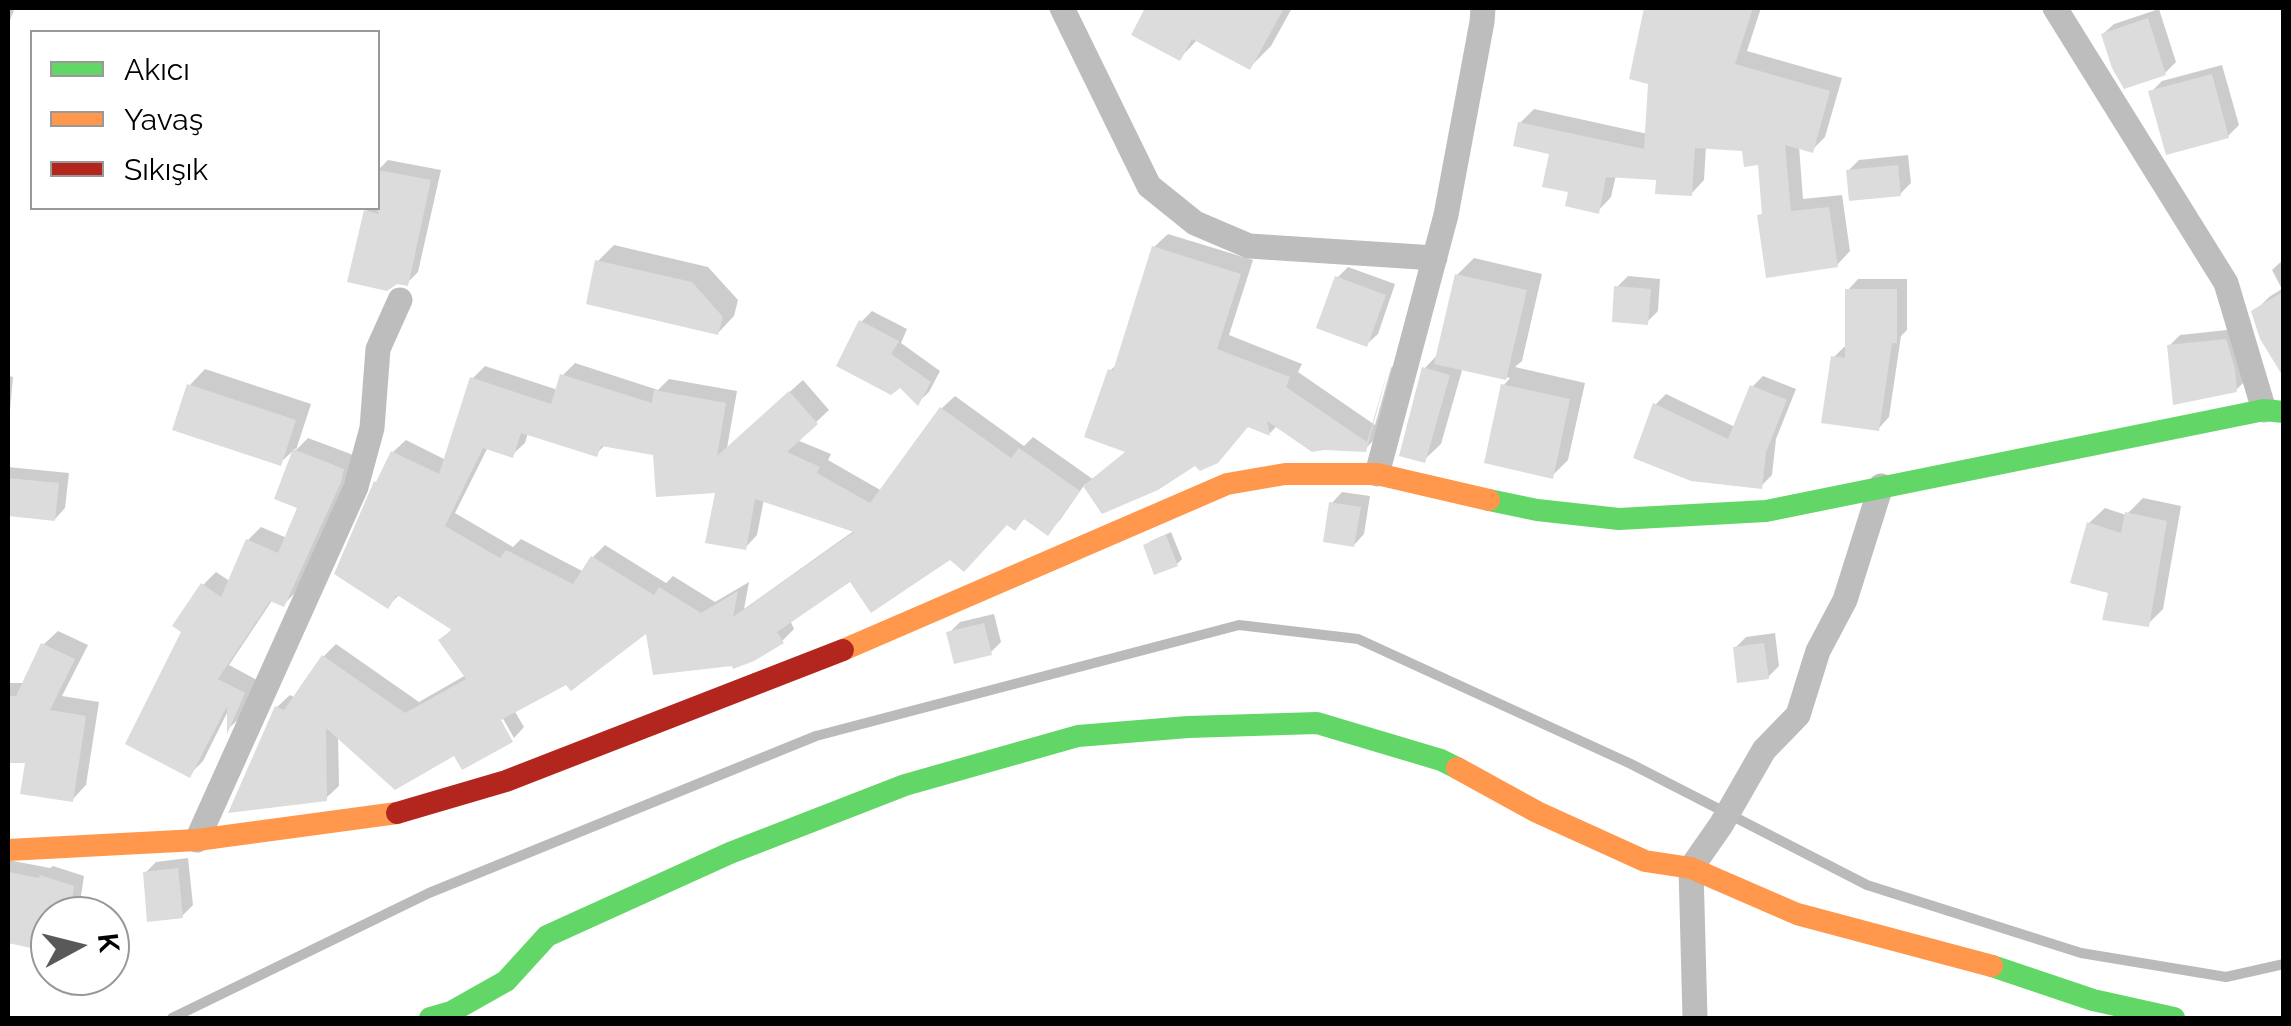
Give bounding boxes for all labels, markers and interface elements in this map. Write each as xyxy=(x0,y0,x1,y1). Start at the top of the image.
legend xyxy=(30,30,380,210)
text: Akıcı xyxy=(124,52,190,87)
text: Yavaş xyxy=(124,102,203,137)
text: Sıkışık xyxy=(124,152,208,187)
north arrow xyxy=(30,896,130,996)
text: K xyxy=(91,931,126,954)

